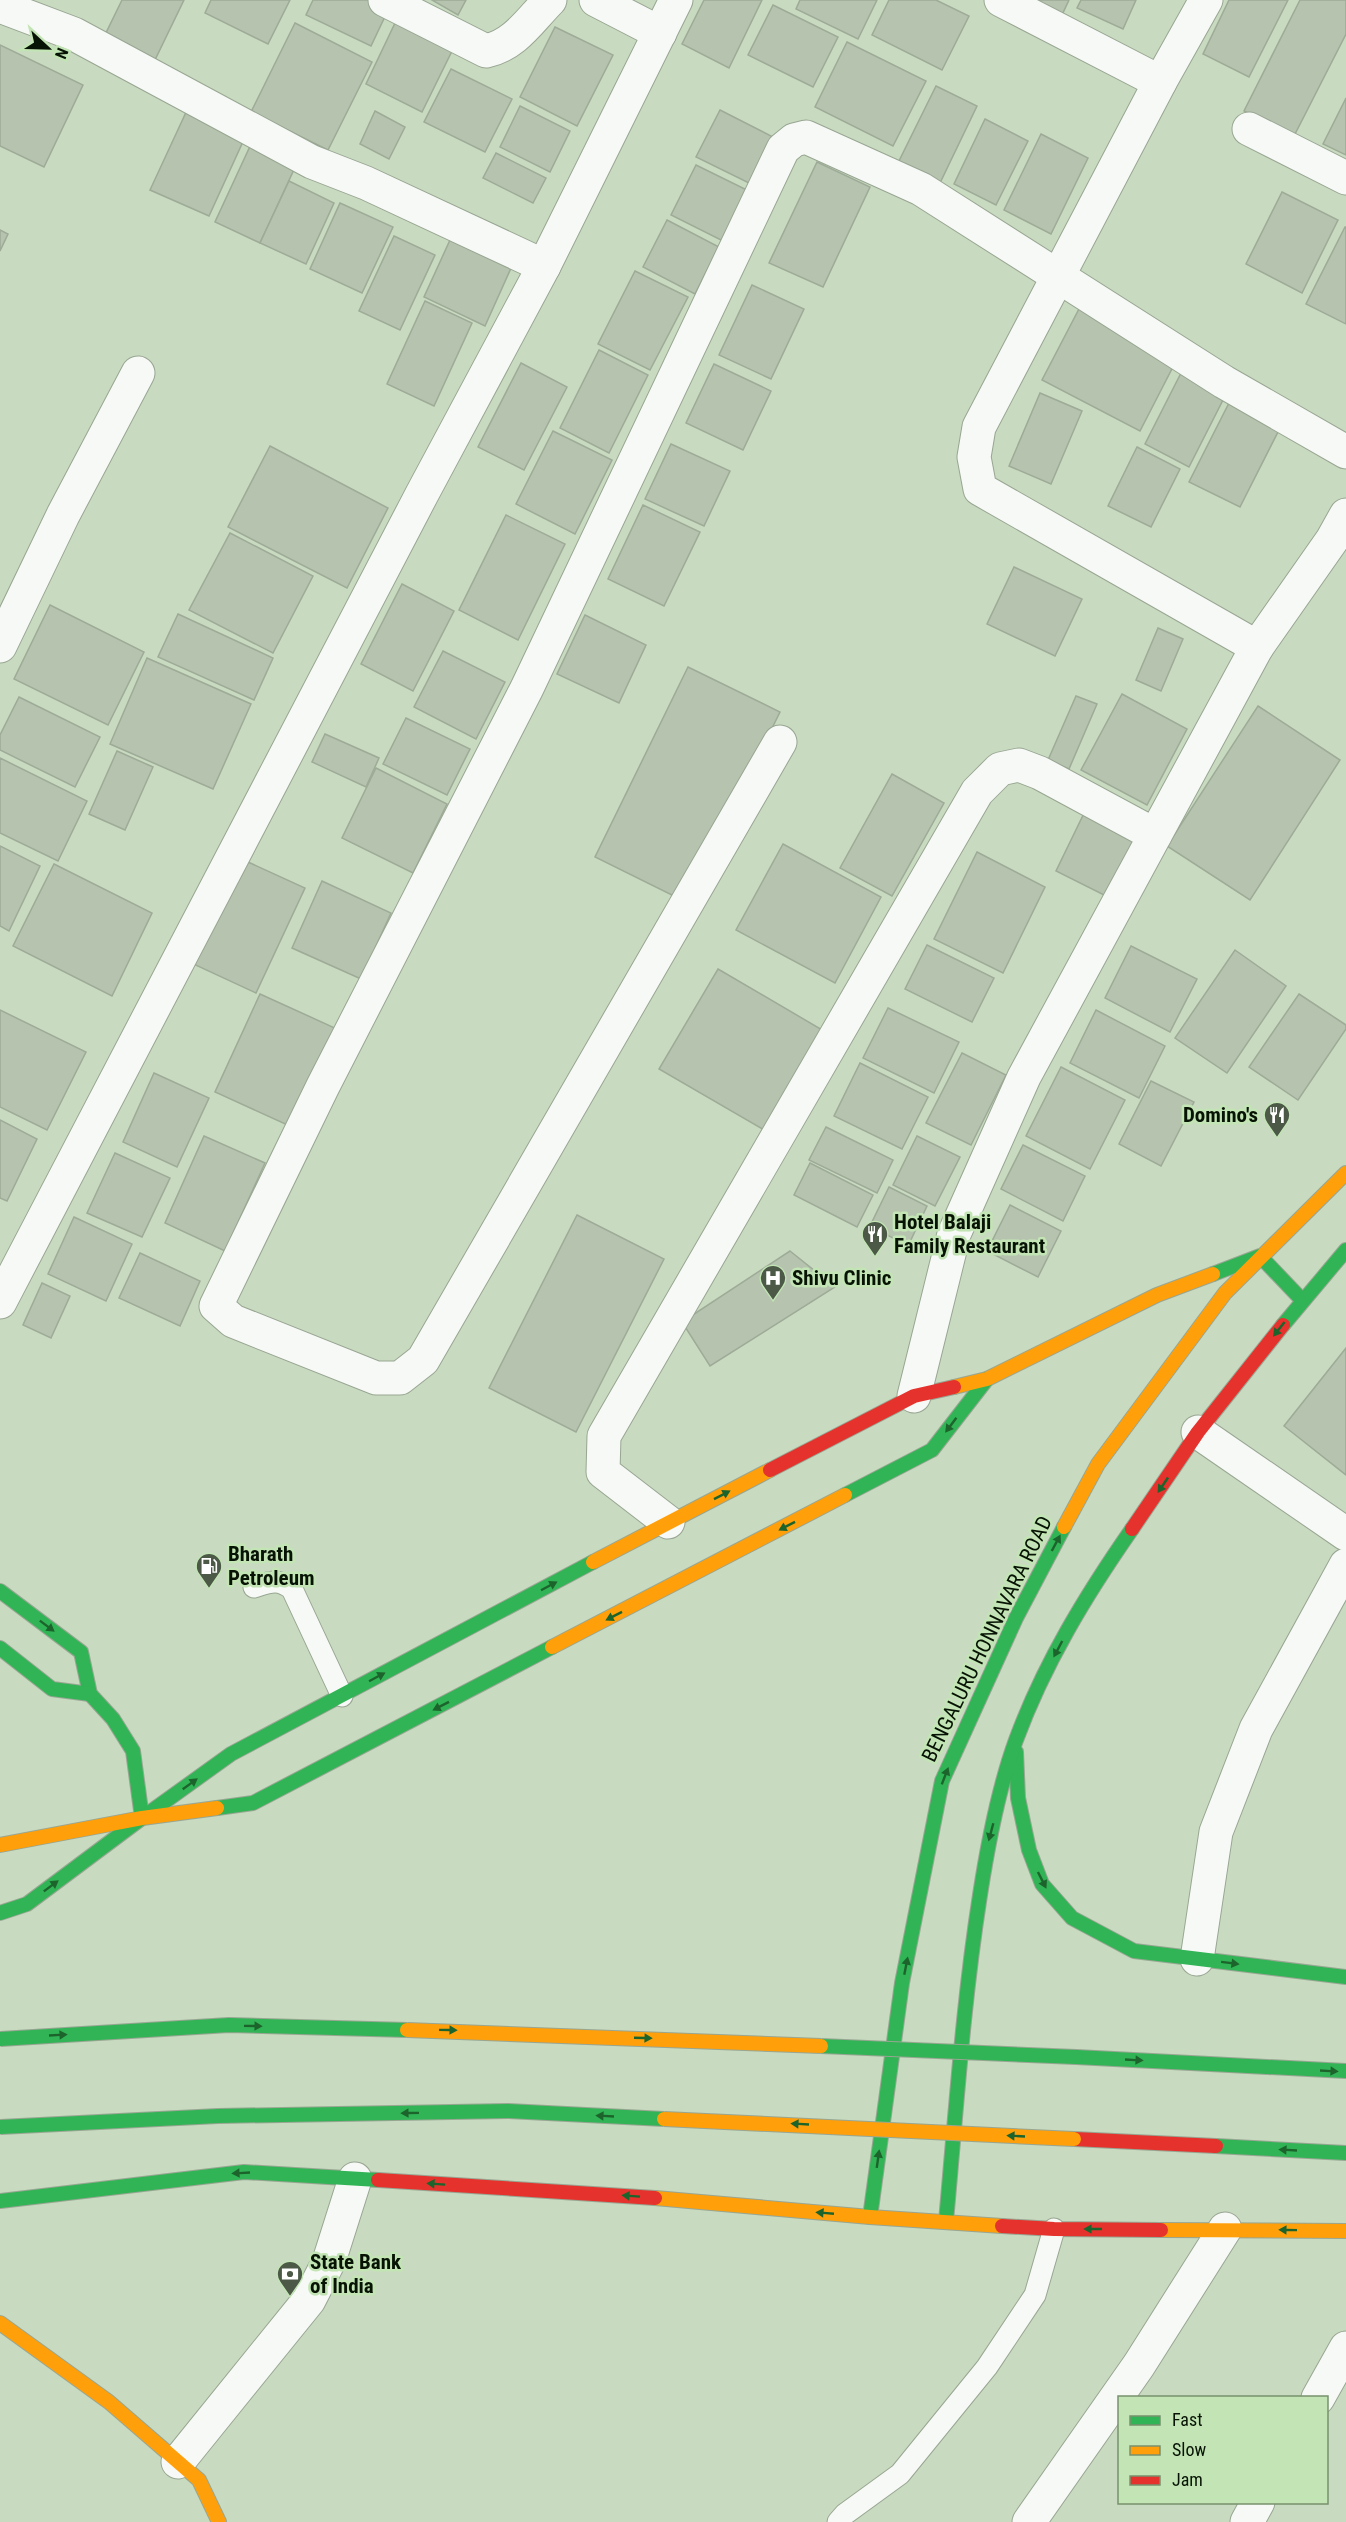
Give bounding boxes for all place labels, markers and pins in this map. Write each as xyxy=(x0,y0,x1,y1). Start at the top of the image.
restaurant icon: Domino's xyxy=(1262,1100,1292,1138)
place label: Domino's xyxy=(1183,1103,1258,1127)
place label: Hotel Balaji Family Restaurant xyxy=(894,1210,1045,1258)
restaurant icon: Hotel Balaji Family Restaurant xyxy=(860,1219,890,1257)
hospital icon: Shivu Clinic xyxy=(758,1263,788,1301)
place label: Shivu Clinic xyxy=(792,1266,892,1290)
place label: Bharath Petroleum xyxy=(228,1542,315,1590)
fuel station icon: Bharath Petroleum xyxy=(194,1551,224,1589)
place label: State Bank of India xyxy=(310,2250,402,2298)
bank icon: State Bank of India xyxy=(275,2259,305,2297)

